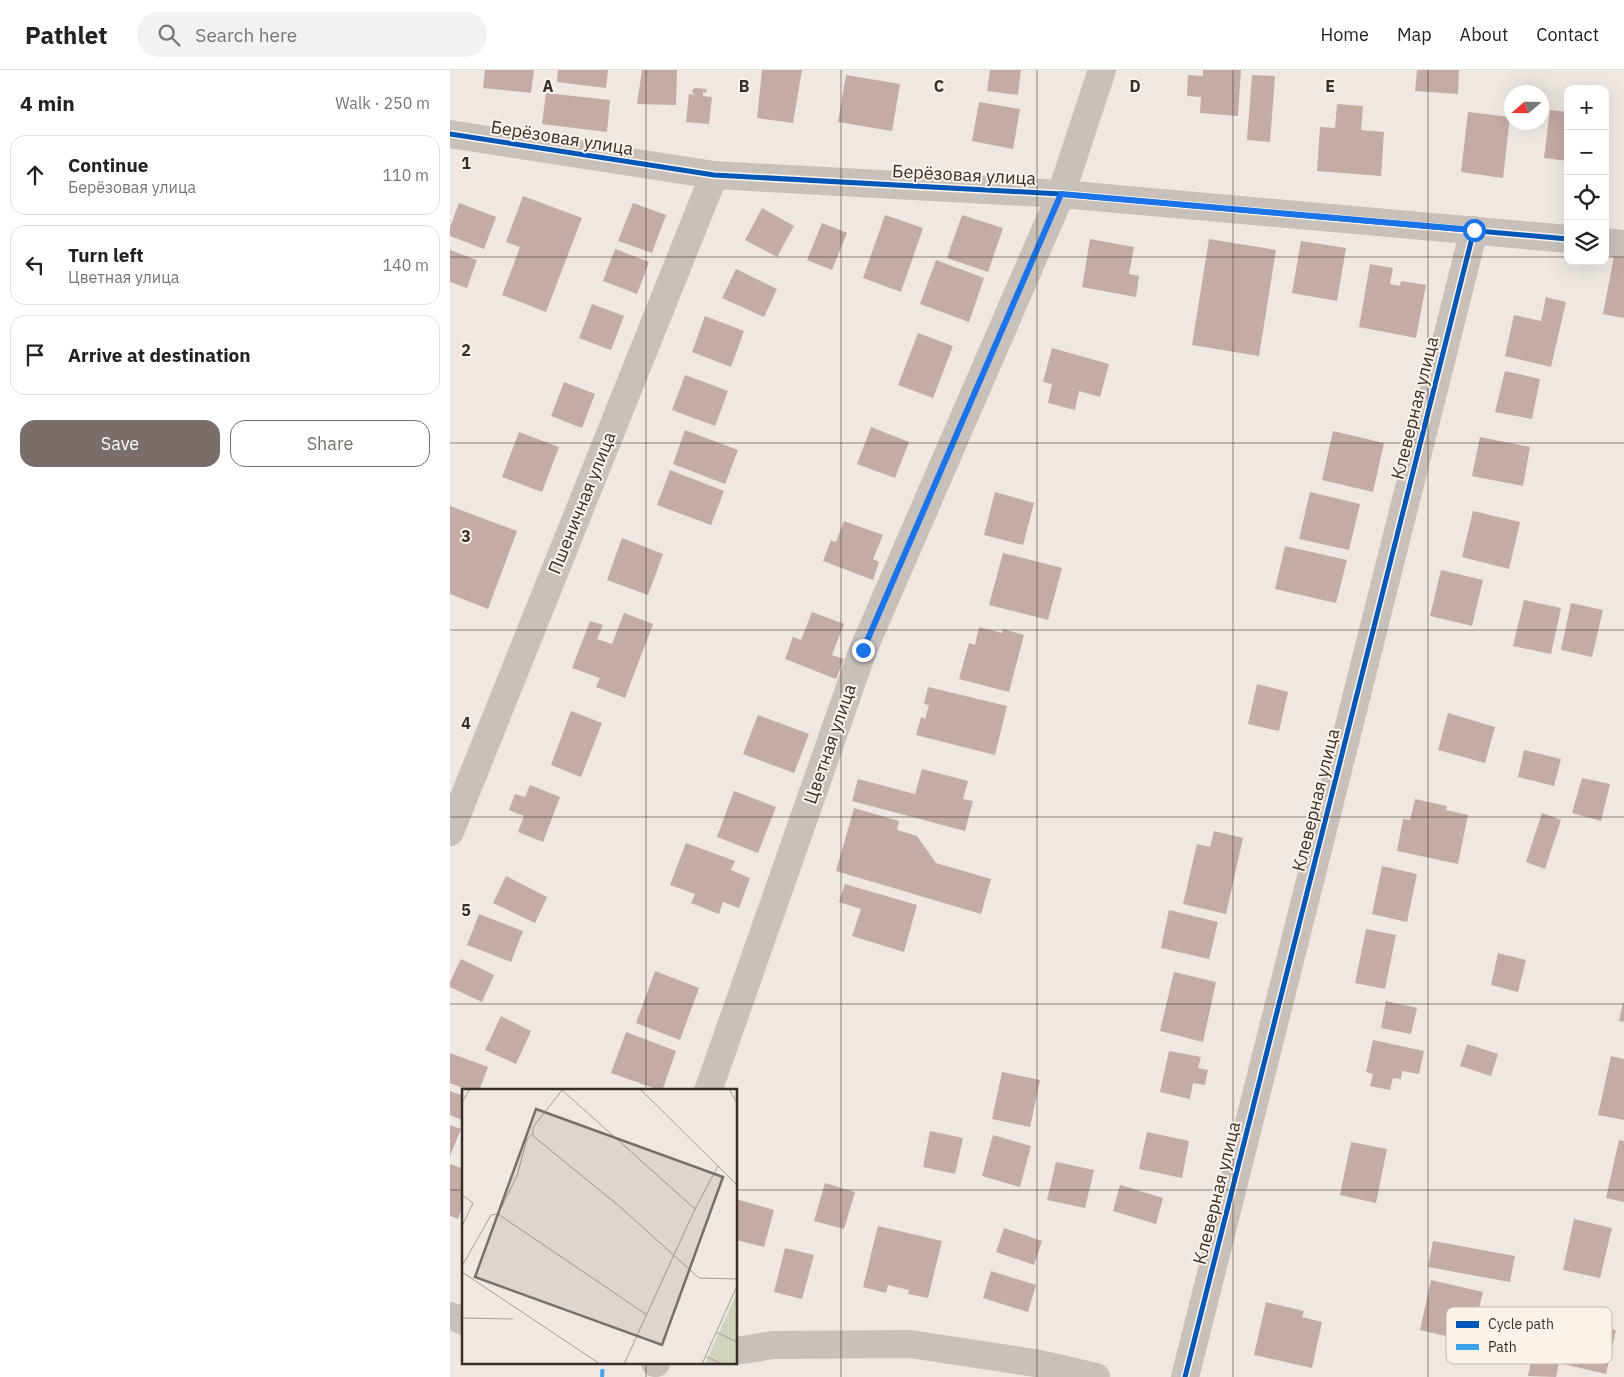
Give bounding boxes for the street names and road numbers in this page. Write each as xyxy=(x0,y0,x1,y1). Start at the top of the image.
street label: Берёзовая улица xyxy=(489,115,635,160)
street label: Берёзовая улица xyxy=(891,159,1037,190)
street label: Клеверная улица xyxy=(1386,334,1443,482)
street label: Пшеничная улица xyxy=(542,428,621,577)
street label: Цветная улица xyxy=(798,681,861,807)
street label: Клеверная улица xyxy=(1287,726,1344,874)
street label: Клеверная улица xyxy=(1188,1119,1245,1267)

